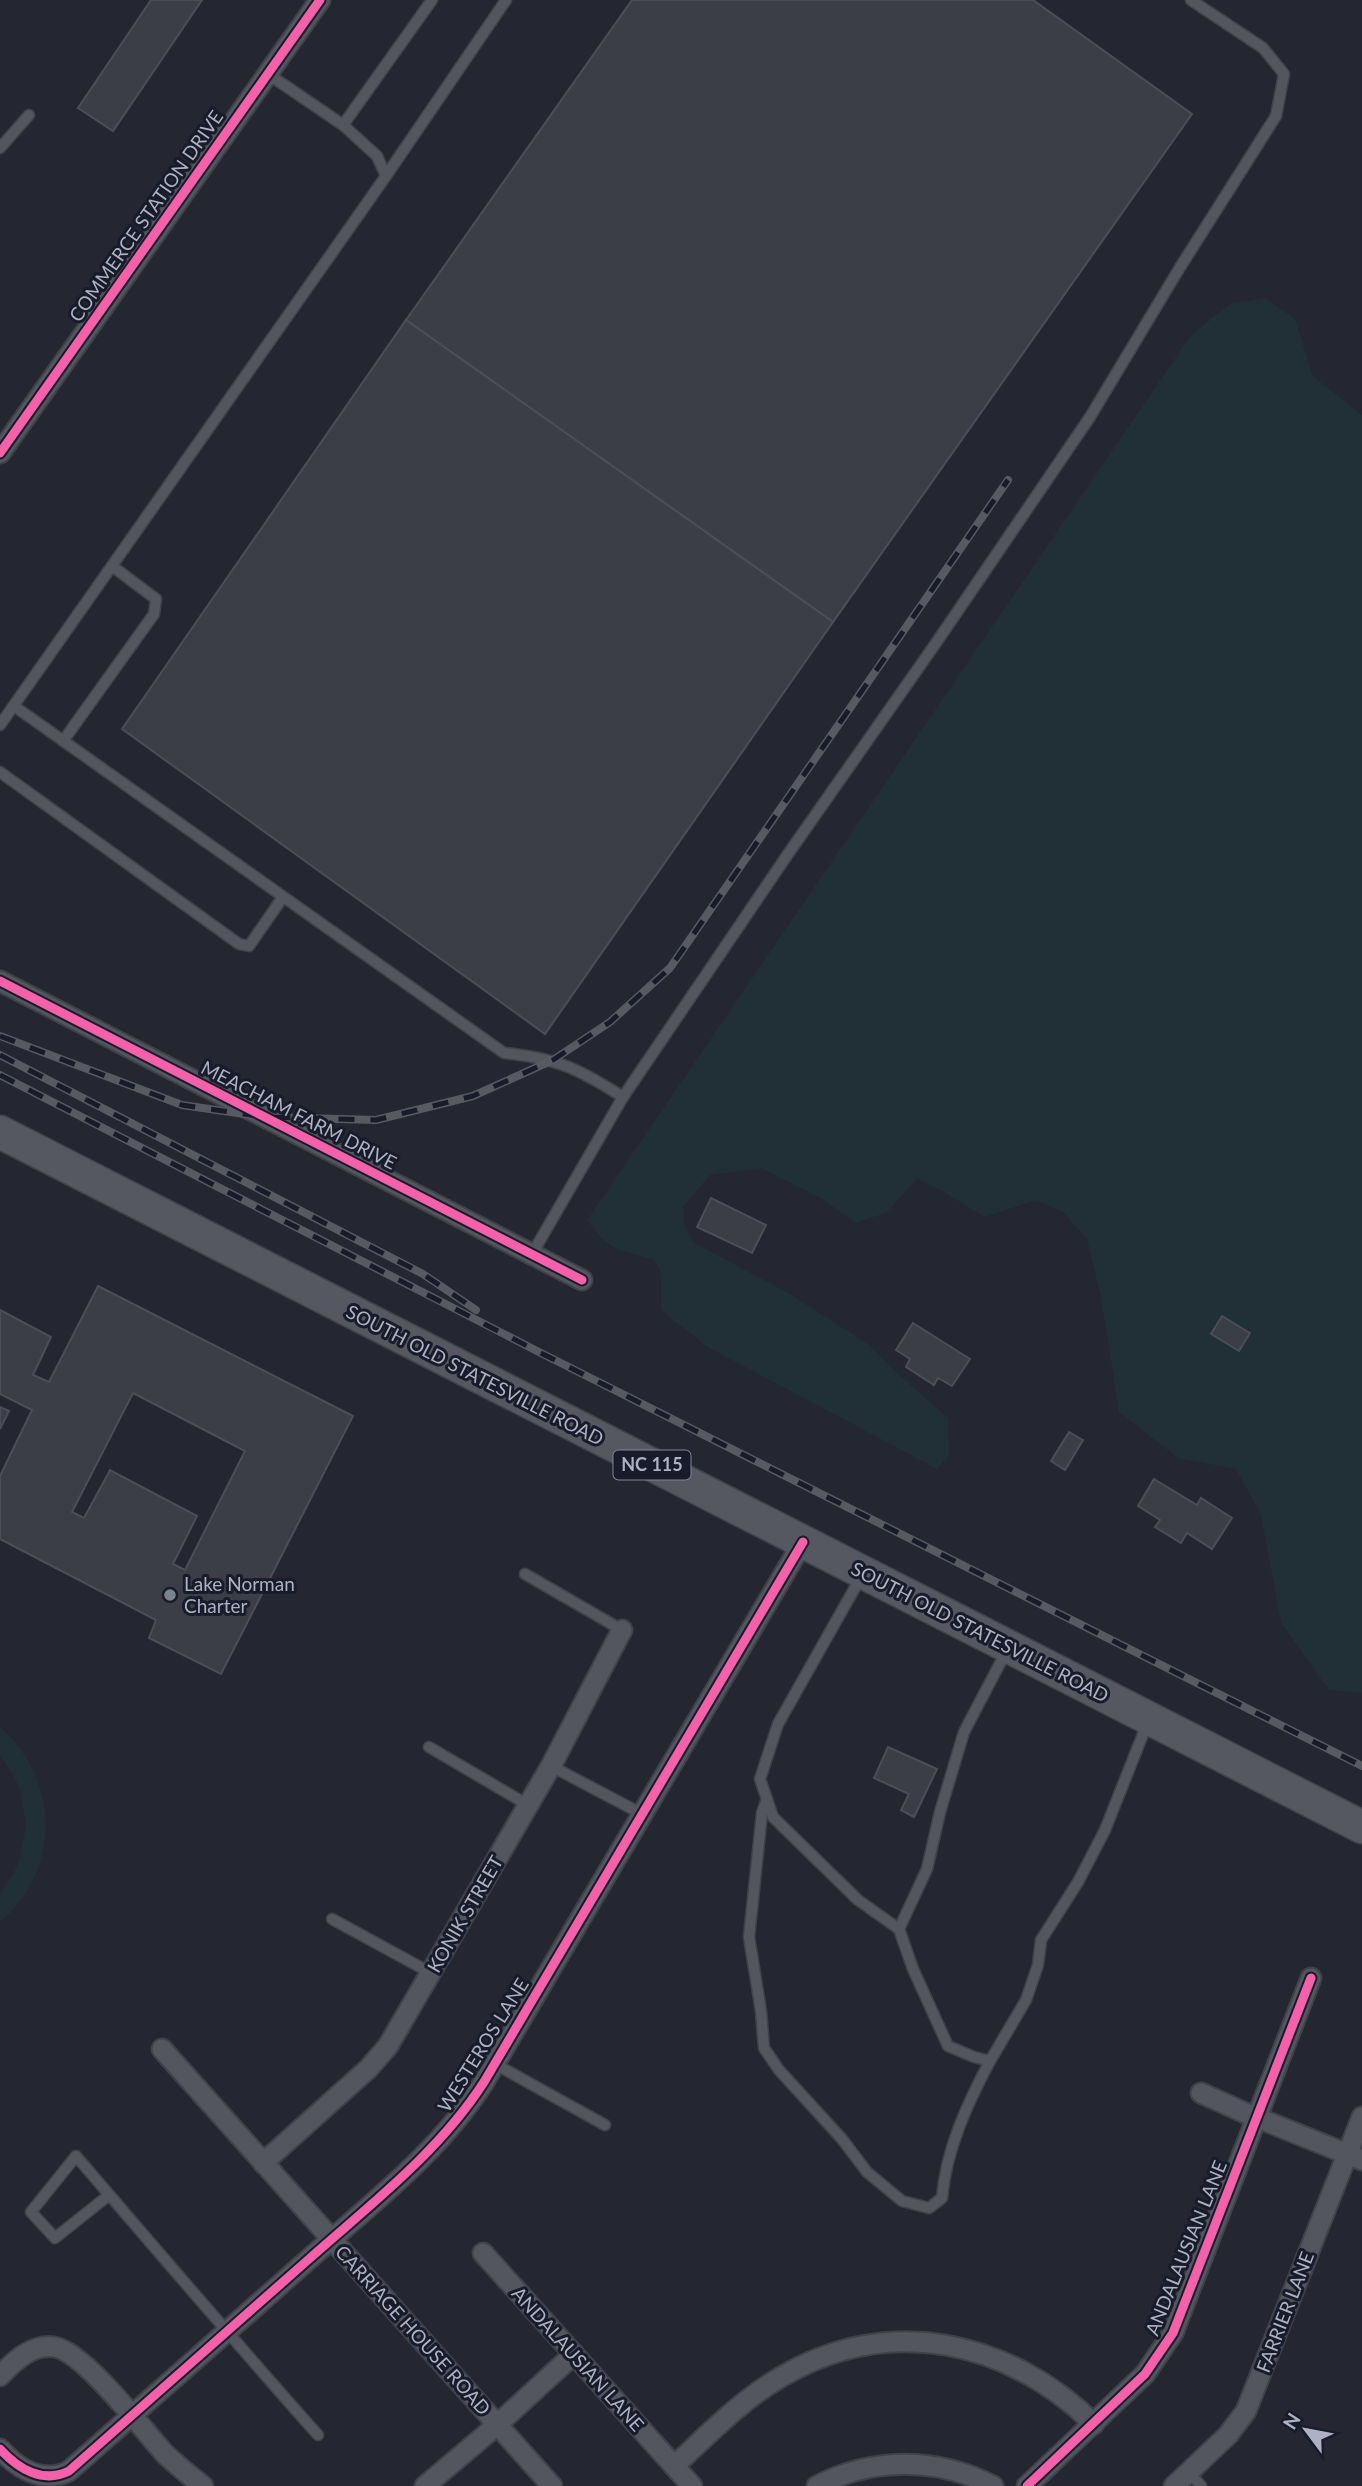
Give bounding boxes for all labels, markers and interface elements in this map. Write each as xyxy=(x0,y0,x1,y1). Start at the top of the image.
street label: COMMERCE STATION DRIVE xyxy=(64,106,227,326)
street label: MEACHAM FARM DRIVE xyxy=(198,1055,401,1174)
street label: SOUTH OLD STATESVILLE ROAD xyxy=(343,1299,608,1450)
road number: NC 115 xyxy=(614,1450,690,1480)
street label: SOUTH OLD STATESVILLE ROAD xyxy=(848,1556,1113,1707)
place label: Lake Norman Charter xyxy=(184,1572,295,1617)
marker: Lake Norman Charter xyxy=(162,1587,178,1603)
street label: KONIK STREET xyxy=(422,1851,507,1976)
street label: WESTEROS LANE xyxy=(432,1974,533,2116)
street label: ANDALAUSIAN LANE xyxy=(1140,2157,1231,2339)
street label: CARRIAGE HOUSE ROAD xyxy=(331,2240,496,2419)
street label: FARRIER LANE xyxy=(1251,2248,1318,2375)
street label: ANDALAUSIAN LANE xyxy=(507,2282,649,2436)
north arrow xyxy=(1271,2395,1341,2465)
text: N xyxy=(1278,2408,1305,2433)

